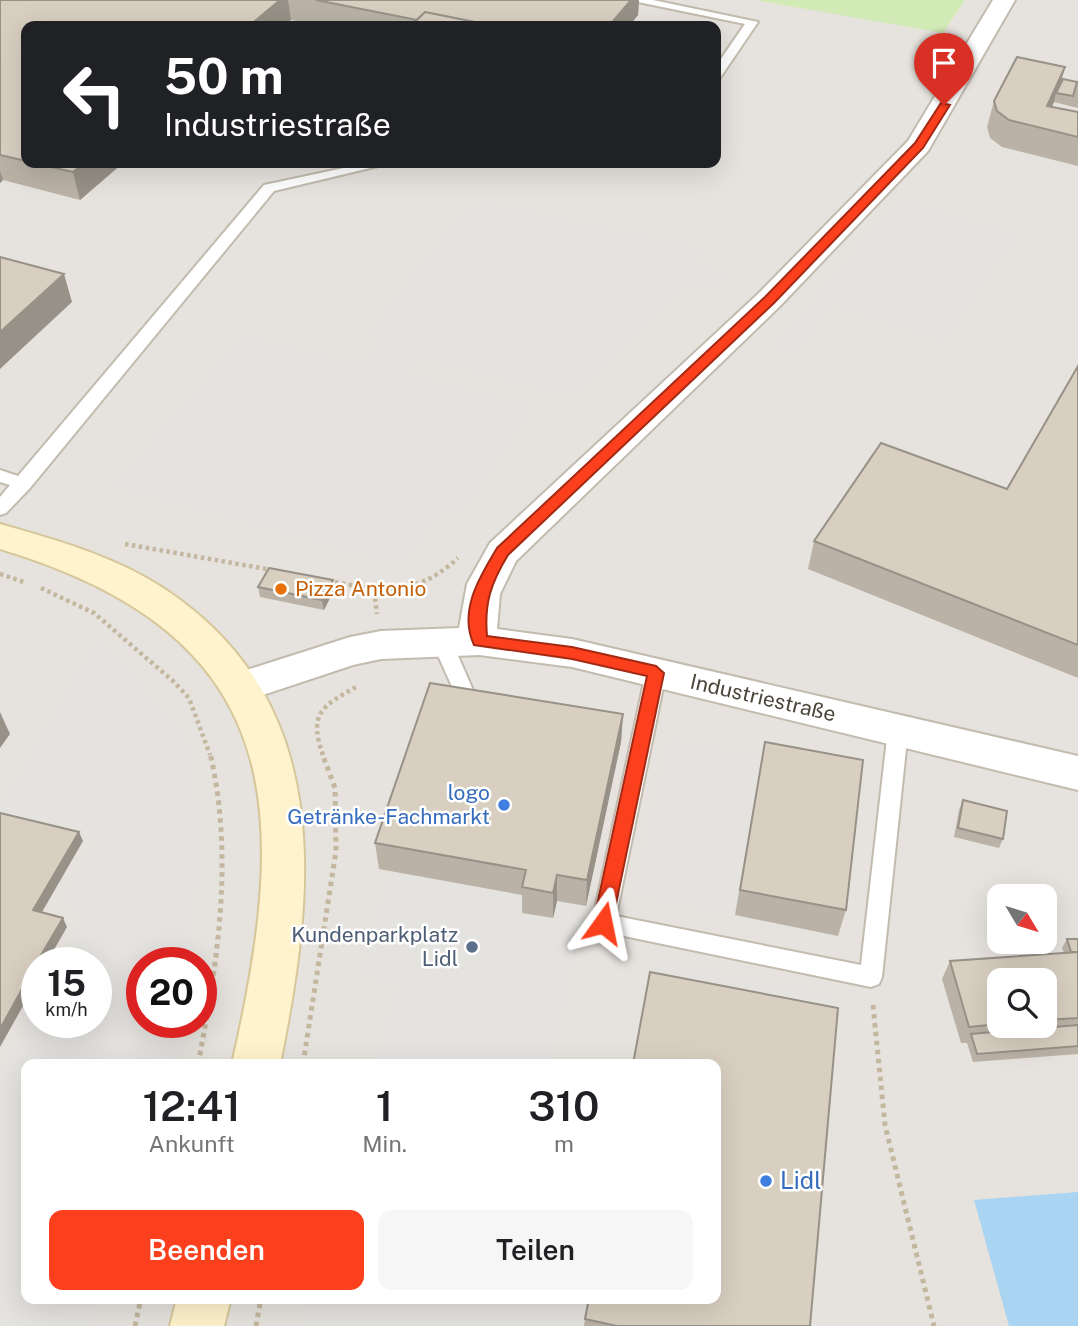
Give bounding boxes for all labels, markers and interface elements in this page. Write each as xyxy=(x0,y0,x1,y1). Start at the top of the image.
pin xyxy=(914,33,974,105)
icon: arrive xyxy=(925,44,963,82)
text: 50 m xyxy=(164,47,284,105)
icon: left xyxy=(49,49,140,140)
text: Industriestraße xyxy=(164,106,391,143)
place label: Pizza Antonio xyxy=(295,576,426,601)
marker: Pizza Antonio xyxy=(273,581,289,597)
street label: Industriestraße xyxy=(688,669,838,726)
place label: logo Getränke-Fachmarkt xyxy=(287,780,490,829)
marker: logo Getränke-Fachmarkt xyxy=(496,797,512,813)
north arrow xyxy=(987,884,1057,954)
map controls xyxy=(987,884,1057,1038)
position arrow xyxy=(566,886,640,960)
place label: Kundenparkplatz Lidl xyxy=(291,922,458,971)
marker: Kundenparkplatz Lidl xyxy=(464,939,480,955)
speed limit sign: 20 xyxy=(126,947,217,1038)
text: 15 xyxy=(47,963,86,1004)
button: search xyxy=(987,968,1057,1038)
text: km/h xyxy=(45,999,88,1020)
text: 12:41 xyxy=(142,1081,241,1130)
text: 1 xyxy=(376,1081,393,1130)
text: 310 xyxy=(528,1081,600,1130)
text: Ankunft xyxy=(149,1130,235,1157)
text: Min. xyxy=(362,1130,407,1157)
text: m xyxy=(554,1130,574,1157)
place label: Lidl xyxy=(780,1166,822,1194)
marker: Lidl xyxy=(758,1173,774,1189)
button: Beenden xyxy=(49,1210,364,1290)
button: Teilen xyxy=(378,1210,693,1290)

